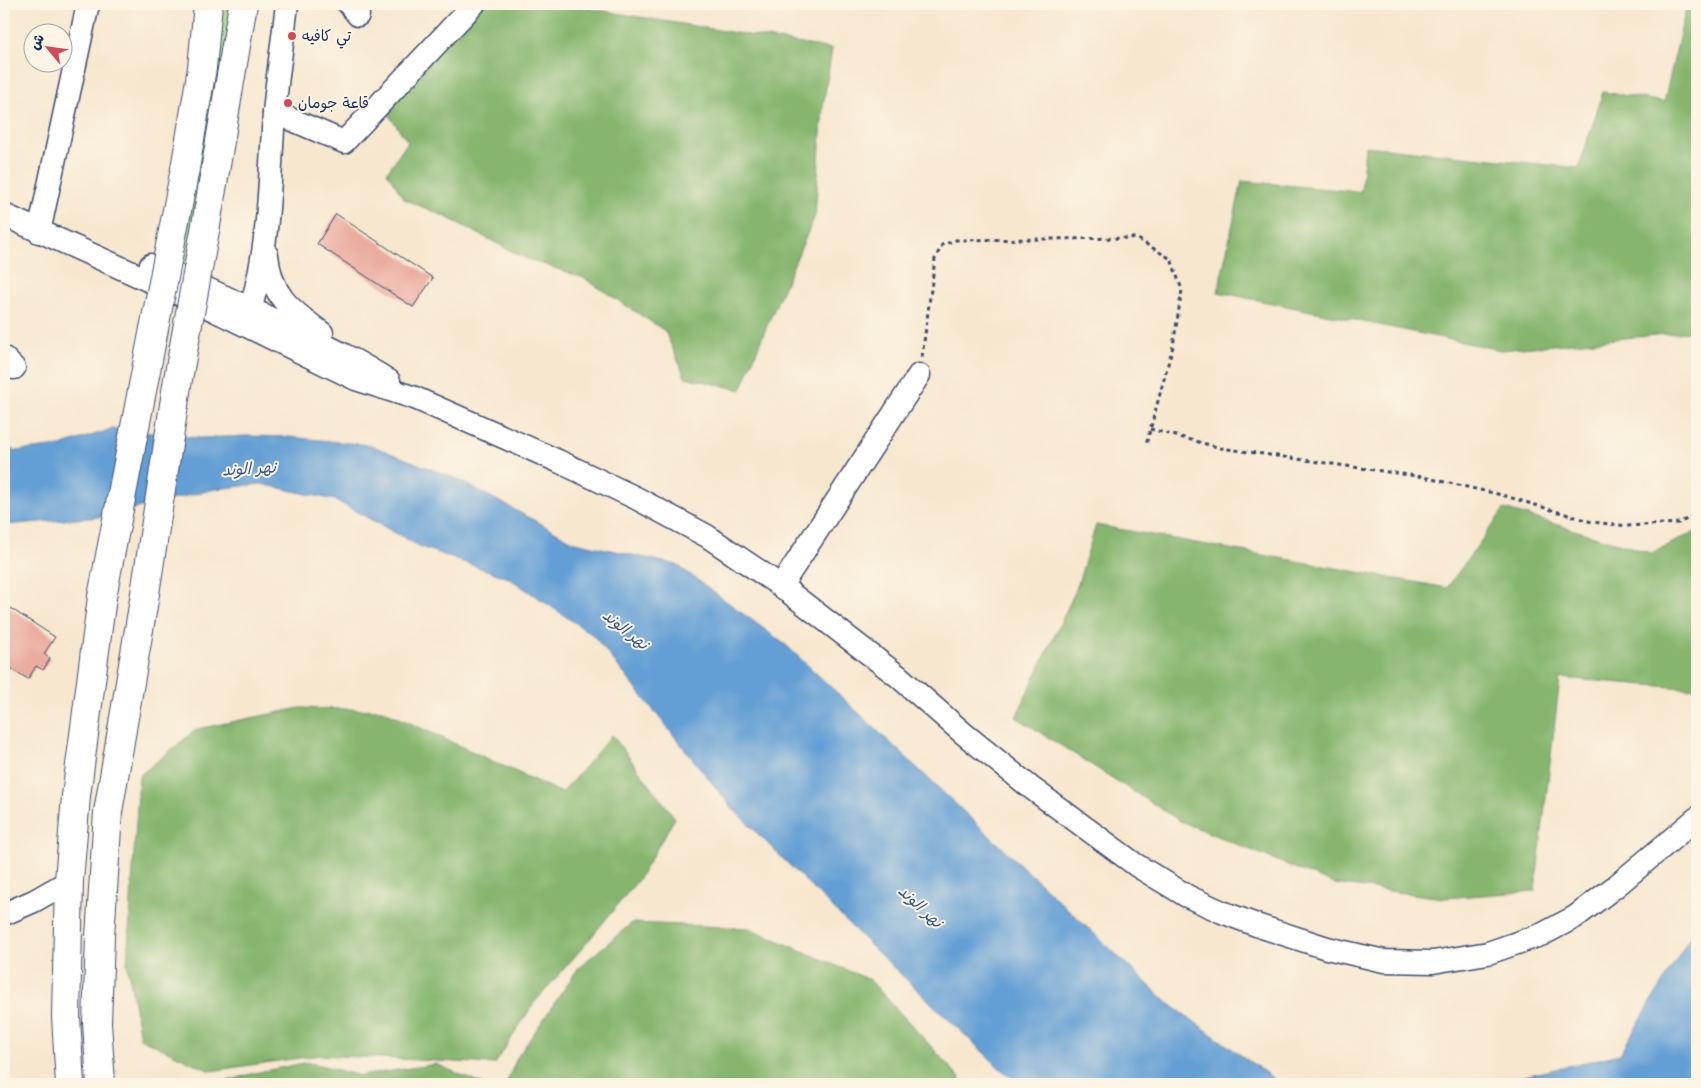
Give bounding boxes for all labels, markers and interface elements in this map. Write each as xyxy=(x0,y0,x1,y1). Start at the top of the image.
north arrow xyxy=(22,22,72,72)
place label: تي كافيه xyxy=(302,26,352,49)
marker: تي كافيه xyxy=(286,30,298,42)
text: ش xyxy=(25,31,48,53)
place label: قاعة جومان xyxy=(298,93,369,113)
marker: قاعة جومان xyxy=(282,97,294,109)
water label: نهر الوند xyxy=(222,456,279,480)
water label: نهر الوند xyxy=(598,604,655,656)
water label: نهر الوند xyxy=(894,880,949,934)

